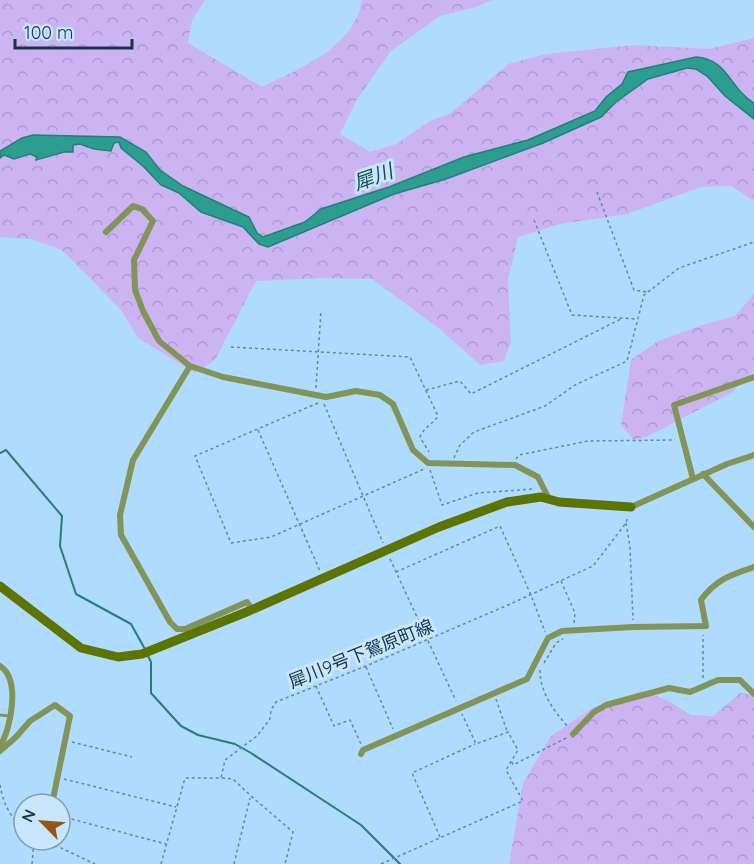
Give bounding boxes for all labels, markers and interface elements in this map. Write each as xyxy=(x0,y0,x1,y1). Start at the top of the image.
scale bar xyxy=(15,12,132,50)
text: 100 m xyxy=(24,21,73,44)
water label: 犀川 xyxy=(350,157,398,195)
street label: 犀川9号下鴛原町線 xyxy=(285,614,437,693)
north arrow xyxy=(12,792,72,852)
text: N xyxy=(17,806,40,825)

